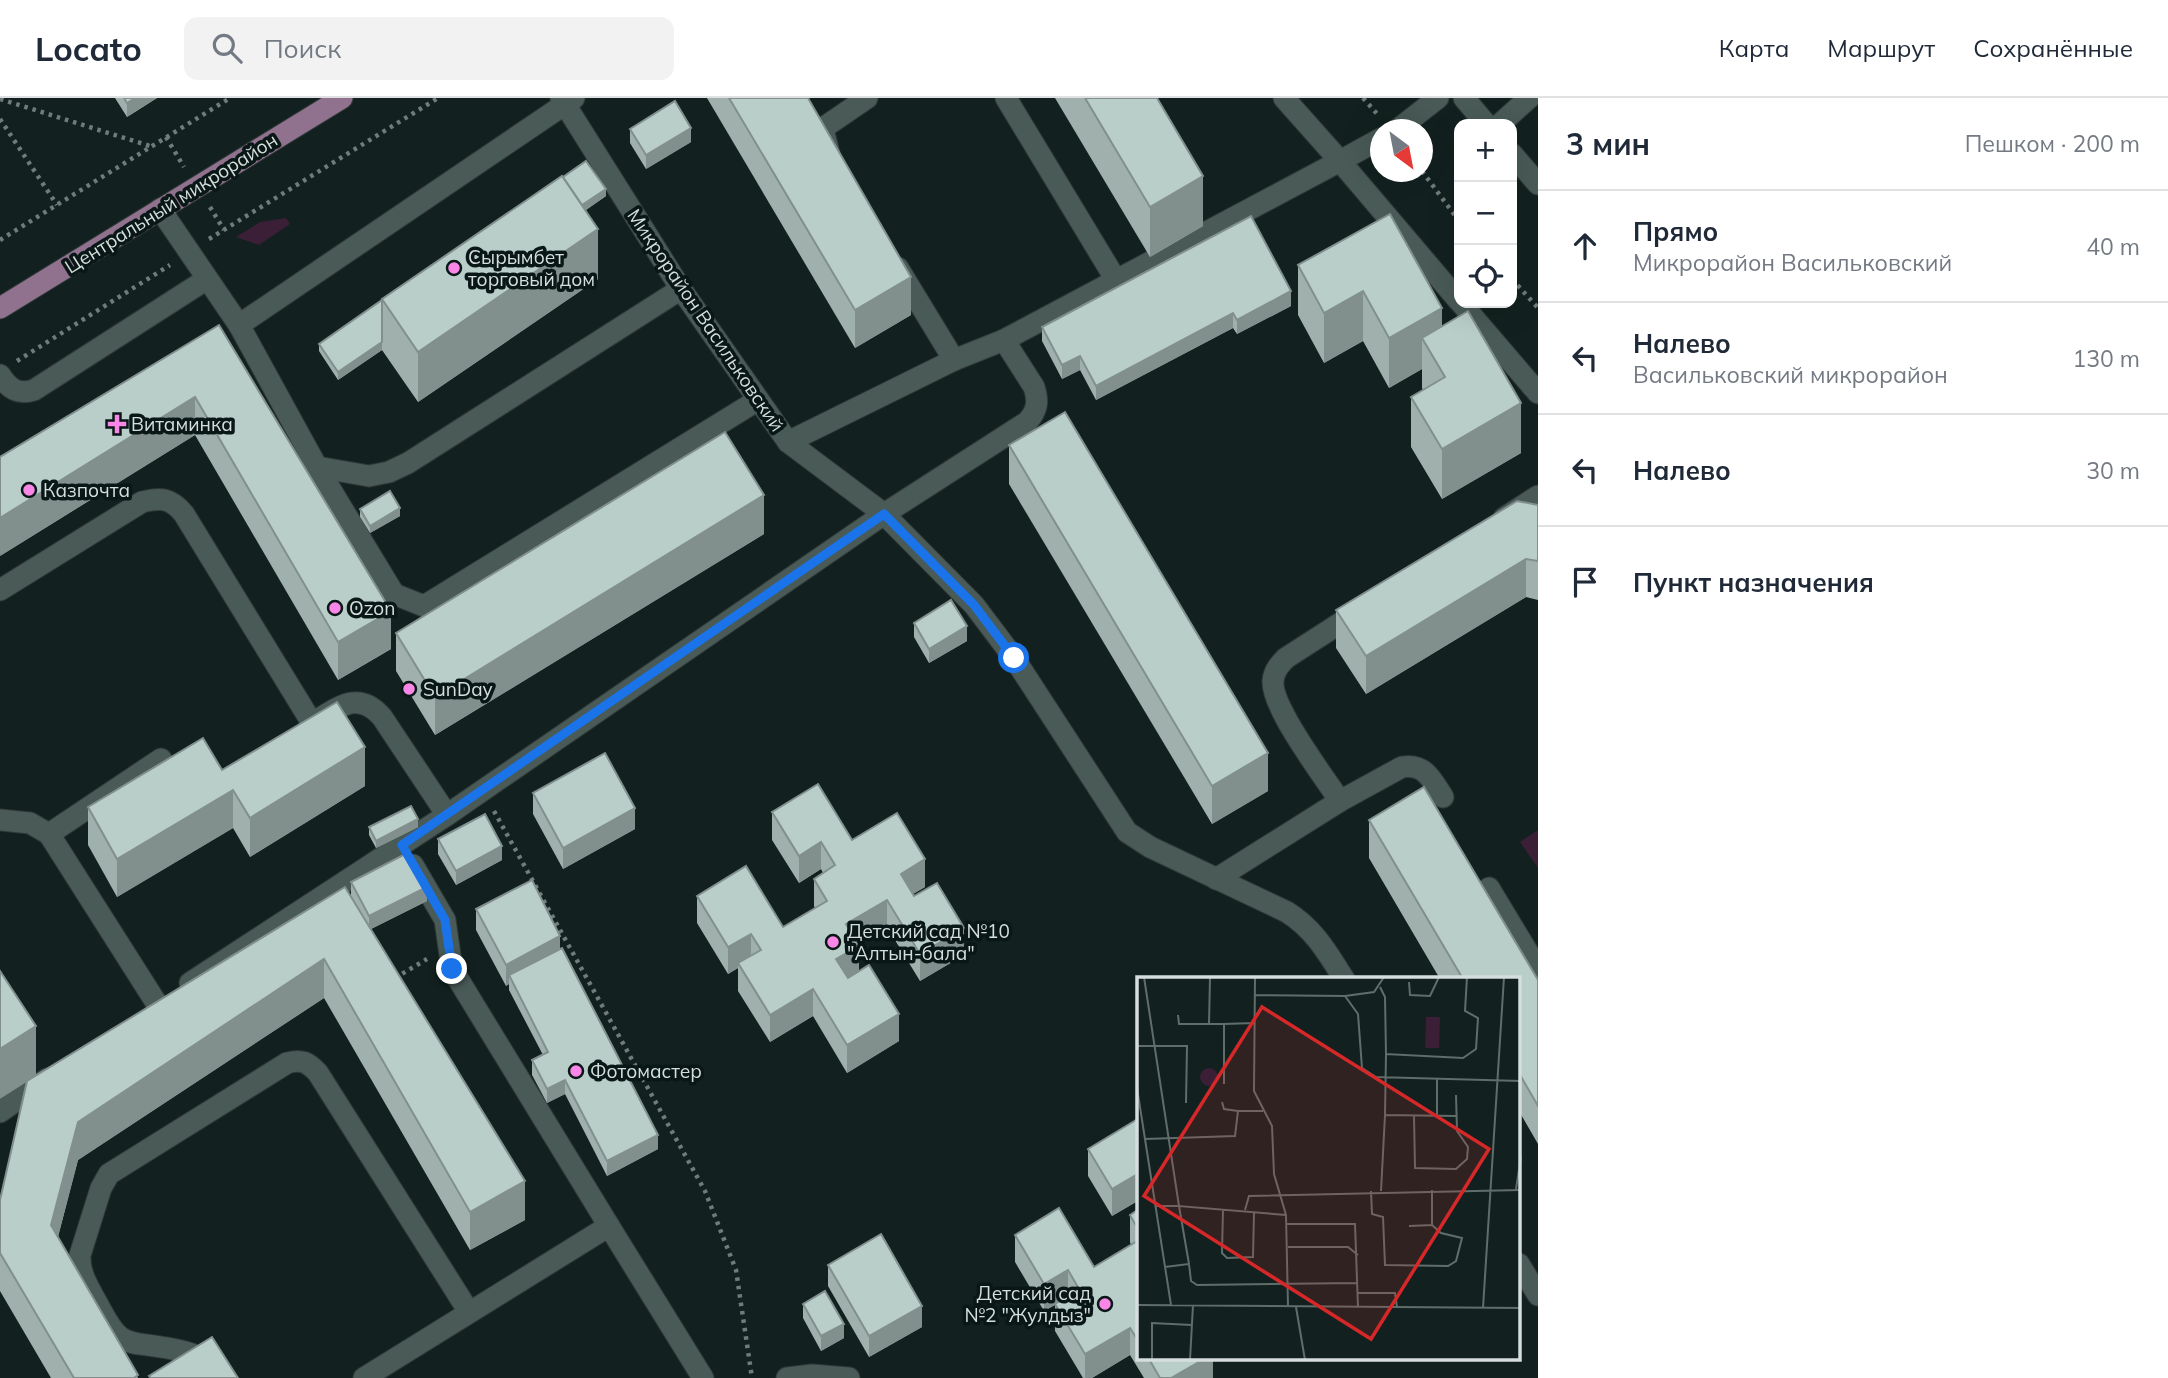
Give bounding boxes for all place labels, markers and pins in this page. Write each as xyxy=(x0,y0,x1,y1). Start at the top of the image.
place label: Сырымбет торговый дом xyxy=(468,245,595,291)
marker: Сырымбет торговый дом xyxy=(446,260,462,276)
place label: Витаминка xyxy=(131,412,233,436)
marker: Витаминка xyxy=(109,416,125,432)
place label: Казпочта xyxy=(43,478,130,502)
marker: Казпочта xyxy=(21,482,37,498)
place label: Ozon xyxy=(349,596,395,620)
marker: Ozon xyxy=(327,600,343,616)
place label: SunDay xyxy=(423,677,493,701)
marker: SunDay xyxy=(401,681,417,697)
place label: Детский сад №10 "Алтын-бала" xyxy=(847,919,1010,965)
marker: Детский сад №10 "Алтын-бала" xyxy=(825,934,841,950)
place label: Фотомастер xyxy=(590,1059,702,1083)
marker: Фотомастер xyxy=(568,1063,584,1079)
place label: Детский сад №2 "Жулдыз" xyxy=(964,1281,1091,1327)
marker: Детский сад №2 "Жулдыз" xyxy=(1097,1296,1113,1312)

